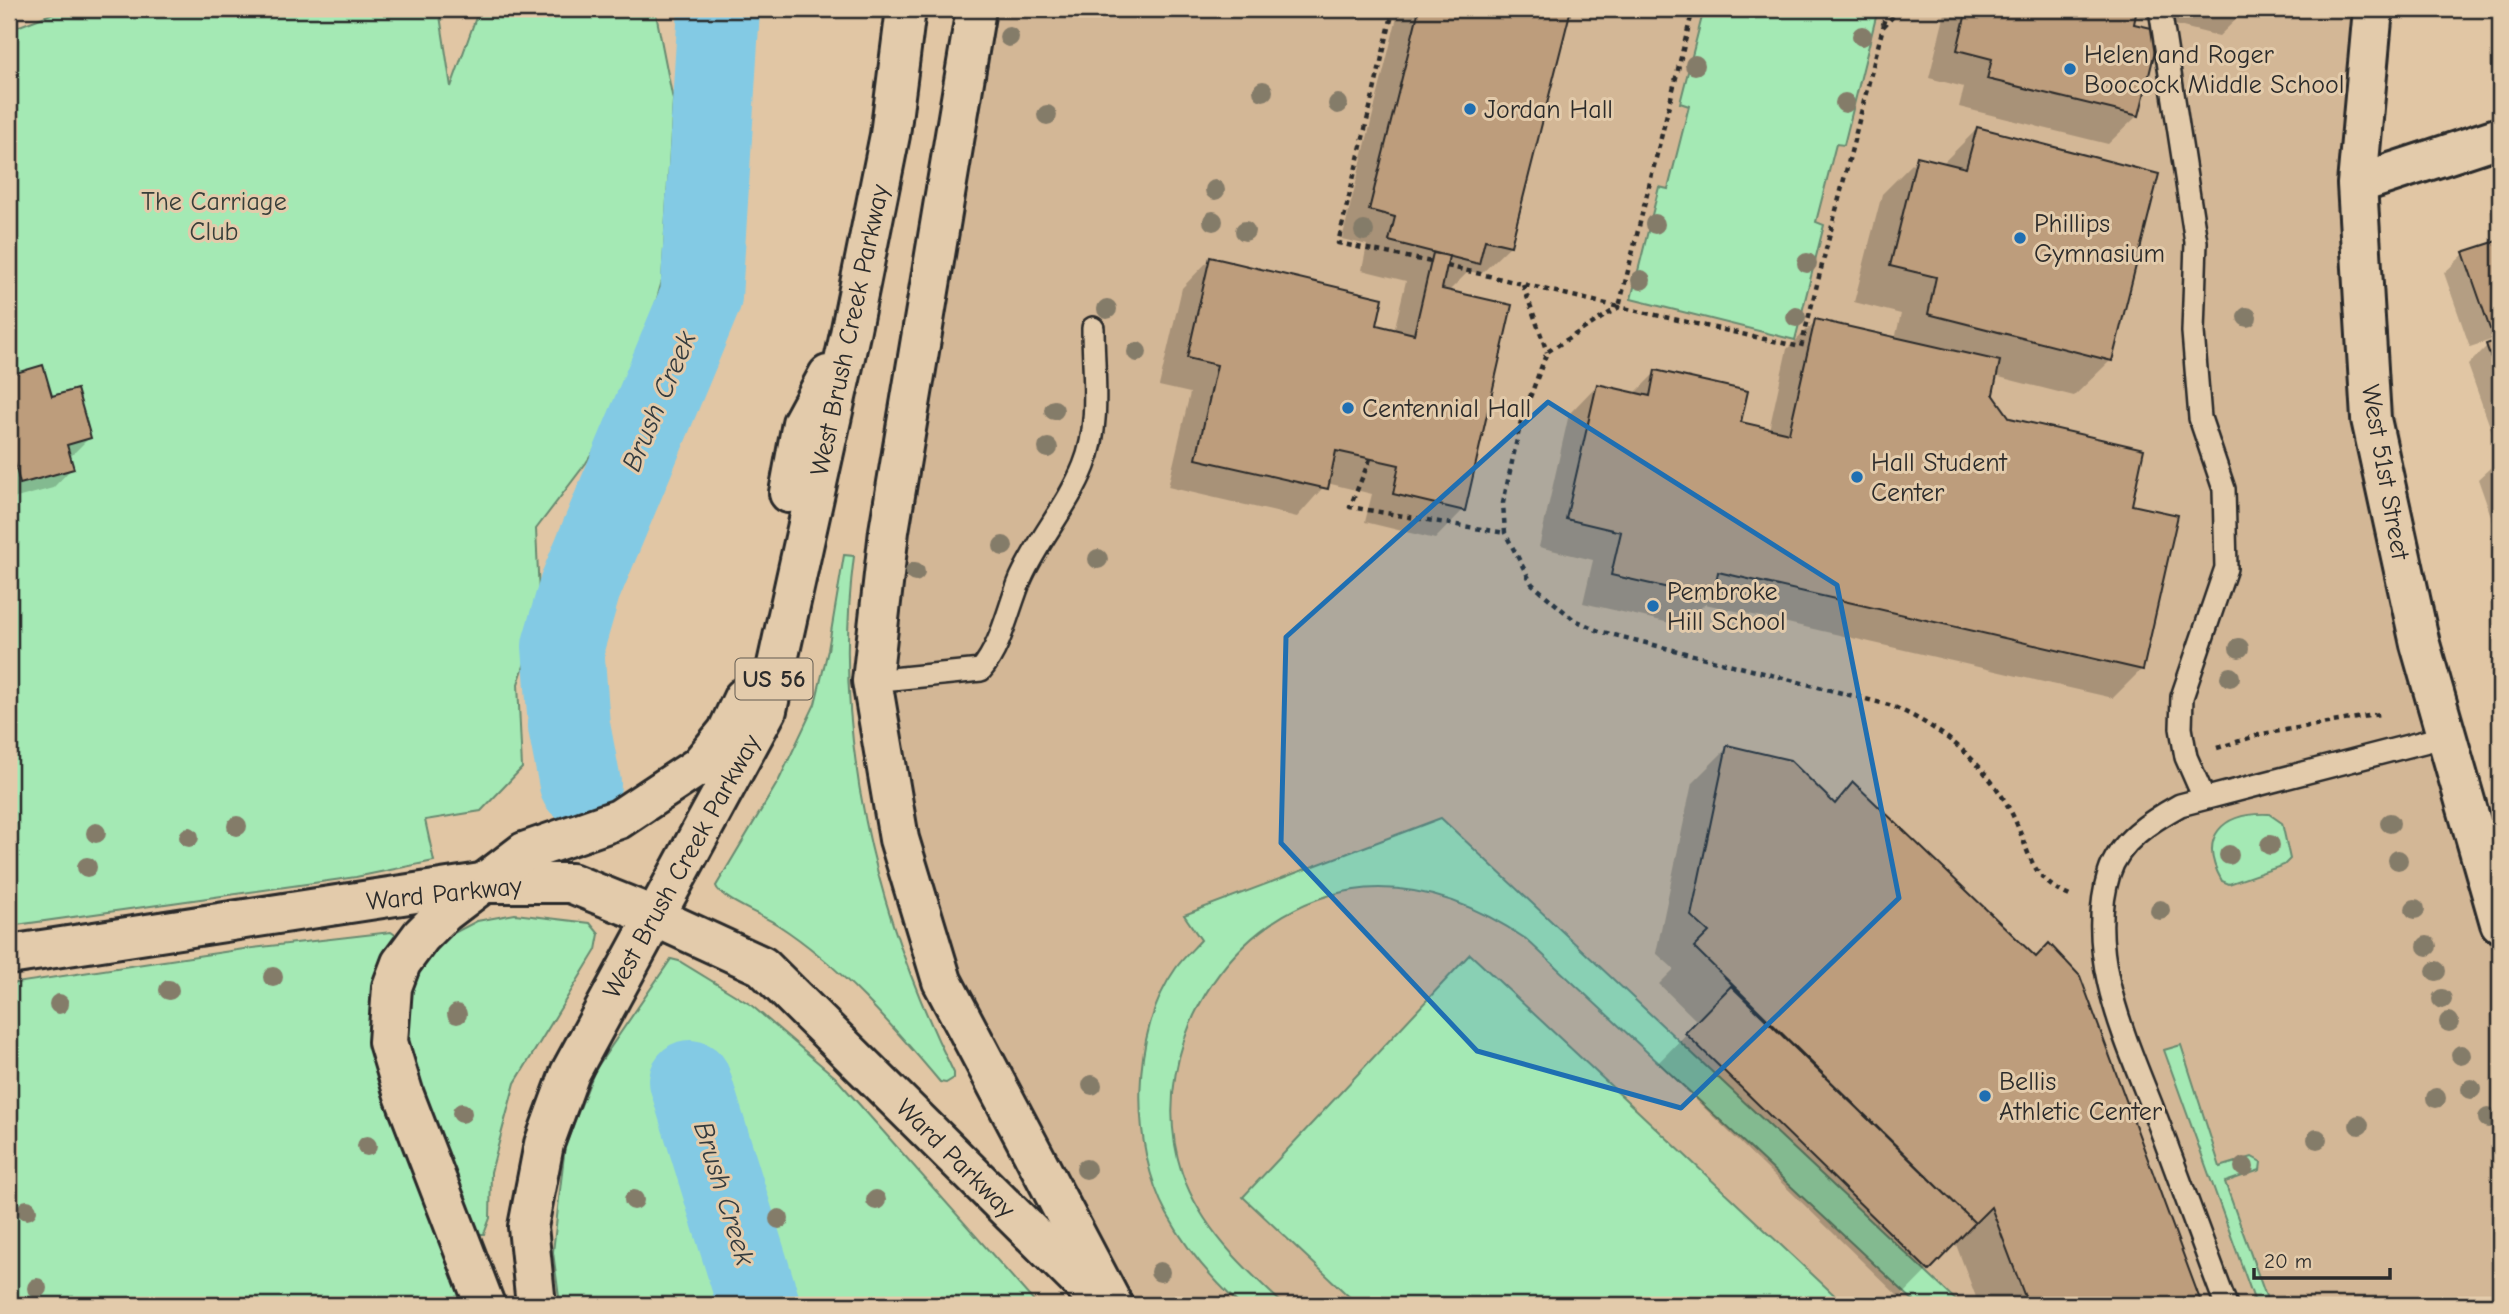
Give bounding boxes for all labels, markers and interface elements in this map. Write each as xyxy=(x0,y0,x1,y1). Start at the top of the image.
place label: Helen and Roger Boocock Middle School xyxy=(2084,40,2344,100)
marker: Helen and Roger Boocock Middle School xyxy=(2062,61,2078,77)
place label: Jordan Hall xyxy=(1484,95,1613,125)
marker: Jordan Hall xyxy=(1462,101,1478,117)
street label: West Brush Creek Parkway xyxy=(804,182,896,479)
park label: The Carriage Club xyxy=(141,187,287,247)
place label: Phillips Gymnasium xyxy=(2034,209,2165,269)
marker: Phillips Gymnasium xyxy=(2012,230,2028,246)
water label: Brush Creek xyxy=(615,326,703,476)
street label: West 51st Street xyxy=(2355,382,2415,564)
place label: Centennial Hall xyxy=(1362,394,1531,424)
marker: Centennial Hall xyxy=(1340,400,1356,416)
place label: Hall Student Center xyxy=(1871,448,2009,508)
marker: Hall Student Center xyxy=(1849,469,1865,485)
place label: Pembroke Hill School xyxy=(1667,577,1786,637)
marker: Pembroke Hill School xyxy=(1645,598,1661,614)
road number: US 56 xyxy=(736,658,812,700)
street label: West Brush Creek Parkway xyxy=(597,729,767,1004)
street label: Ward Parkway xyxy=(365,871,524,917)
place label: Bellis Athletic Center xyxy=(1999,1067,2163,1127)
marker: Bellis Athletic Center xyxy=(1977,1088,1993,1104)
street label: Ward Parkway xyxy=(889,1093,1021,1225)
water label: Brush Creek xyxy=(687,1118,761,1269)
scale bar xyxy=(2254,1237,2390,1281)
text: 20 m xyxy=(2264,1249,2312,1273)

